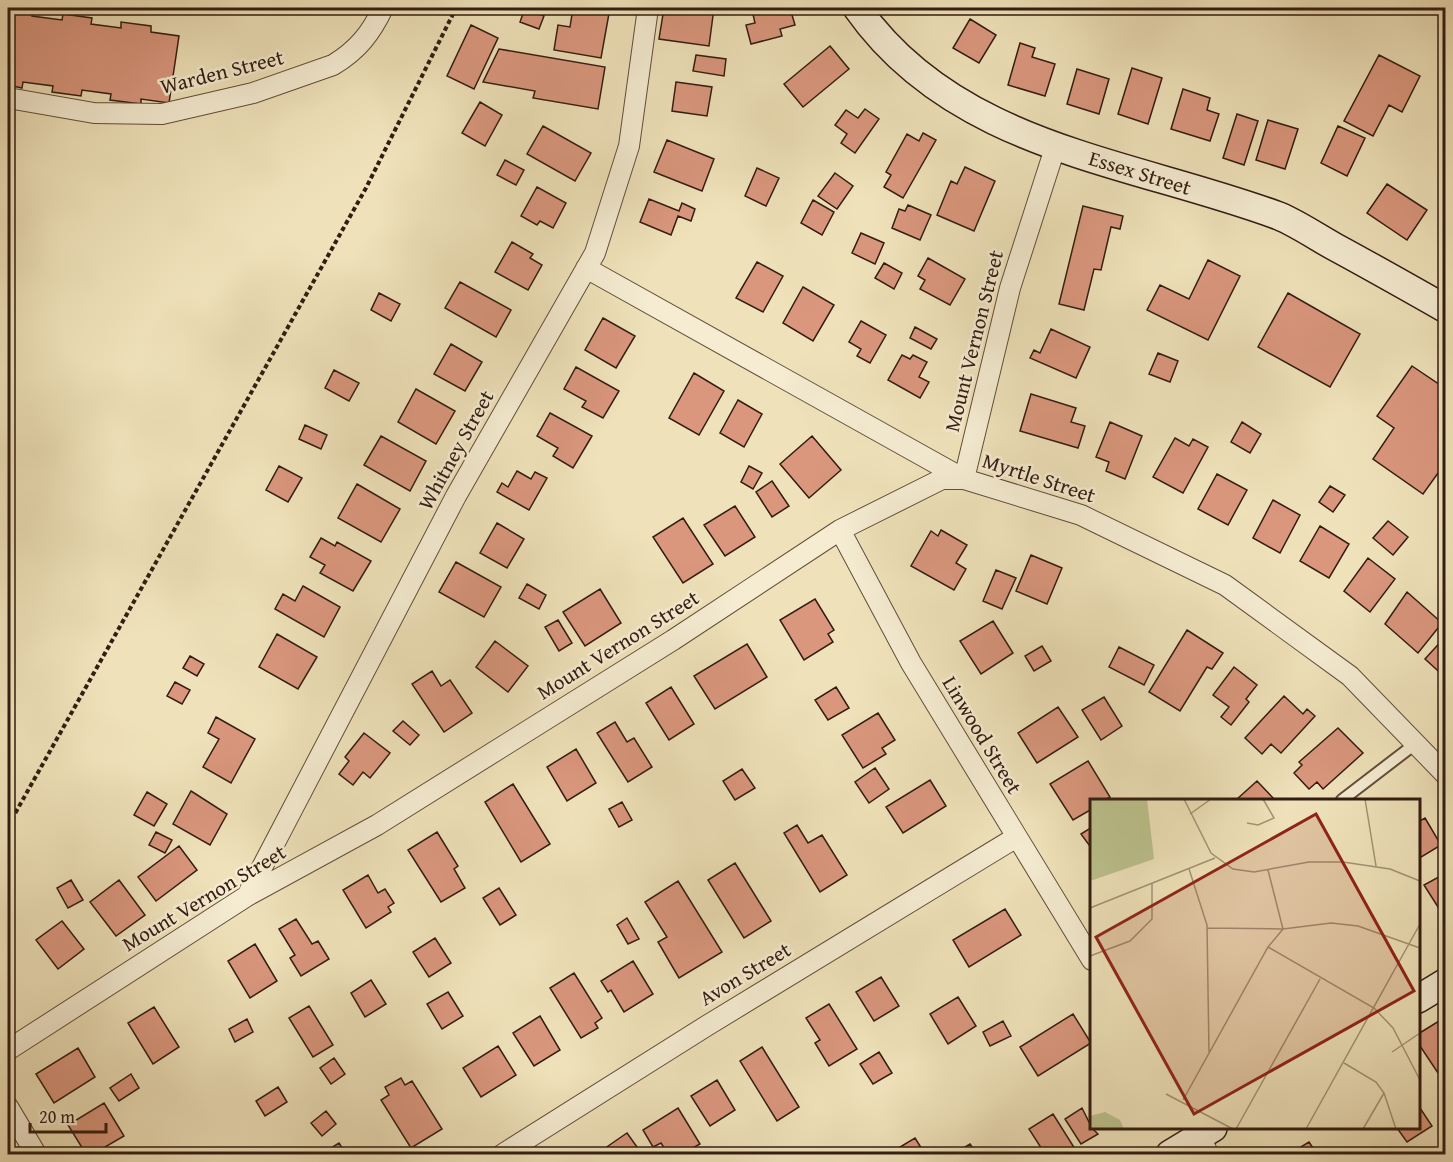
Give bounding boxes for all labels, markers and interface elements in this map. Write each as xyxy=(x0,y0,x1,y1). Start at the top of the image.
street label: Warden Street xyxy=(157,41,287,102)
street label: Essex Street xyxy=(1085,142,1196,203)
street label: Mount Vernon Street xyxy=(936,246,1011,435)
street label: Whitney Street xyxy=(410,384,502,515)
street label: Myrtle Street xyxy=(979,445,1100,511)
street label: Mount Vernon Street xyxy=(531,582,705,707)
street label: Linwood Street xyxy=(935,670,1030,800)
inset map xyxy=(1090,799,1420,1129)
street label: Mount Vernon Street xyxy=(116,836,292,959)
street label: Avon Street xyxy=(693,934,797,1013)
scale bar xyxy=(30,1096,106,1134)
text: 20 m xyxy=(39,1103,75,1130)

